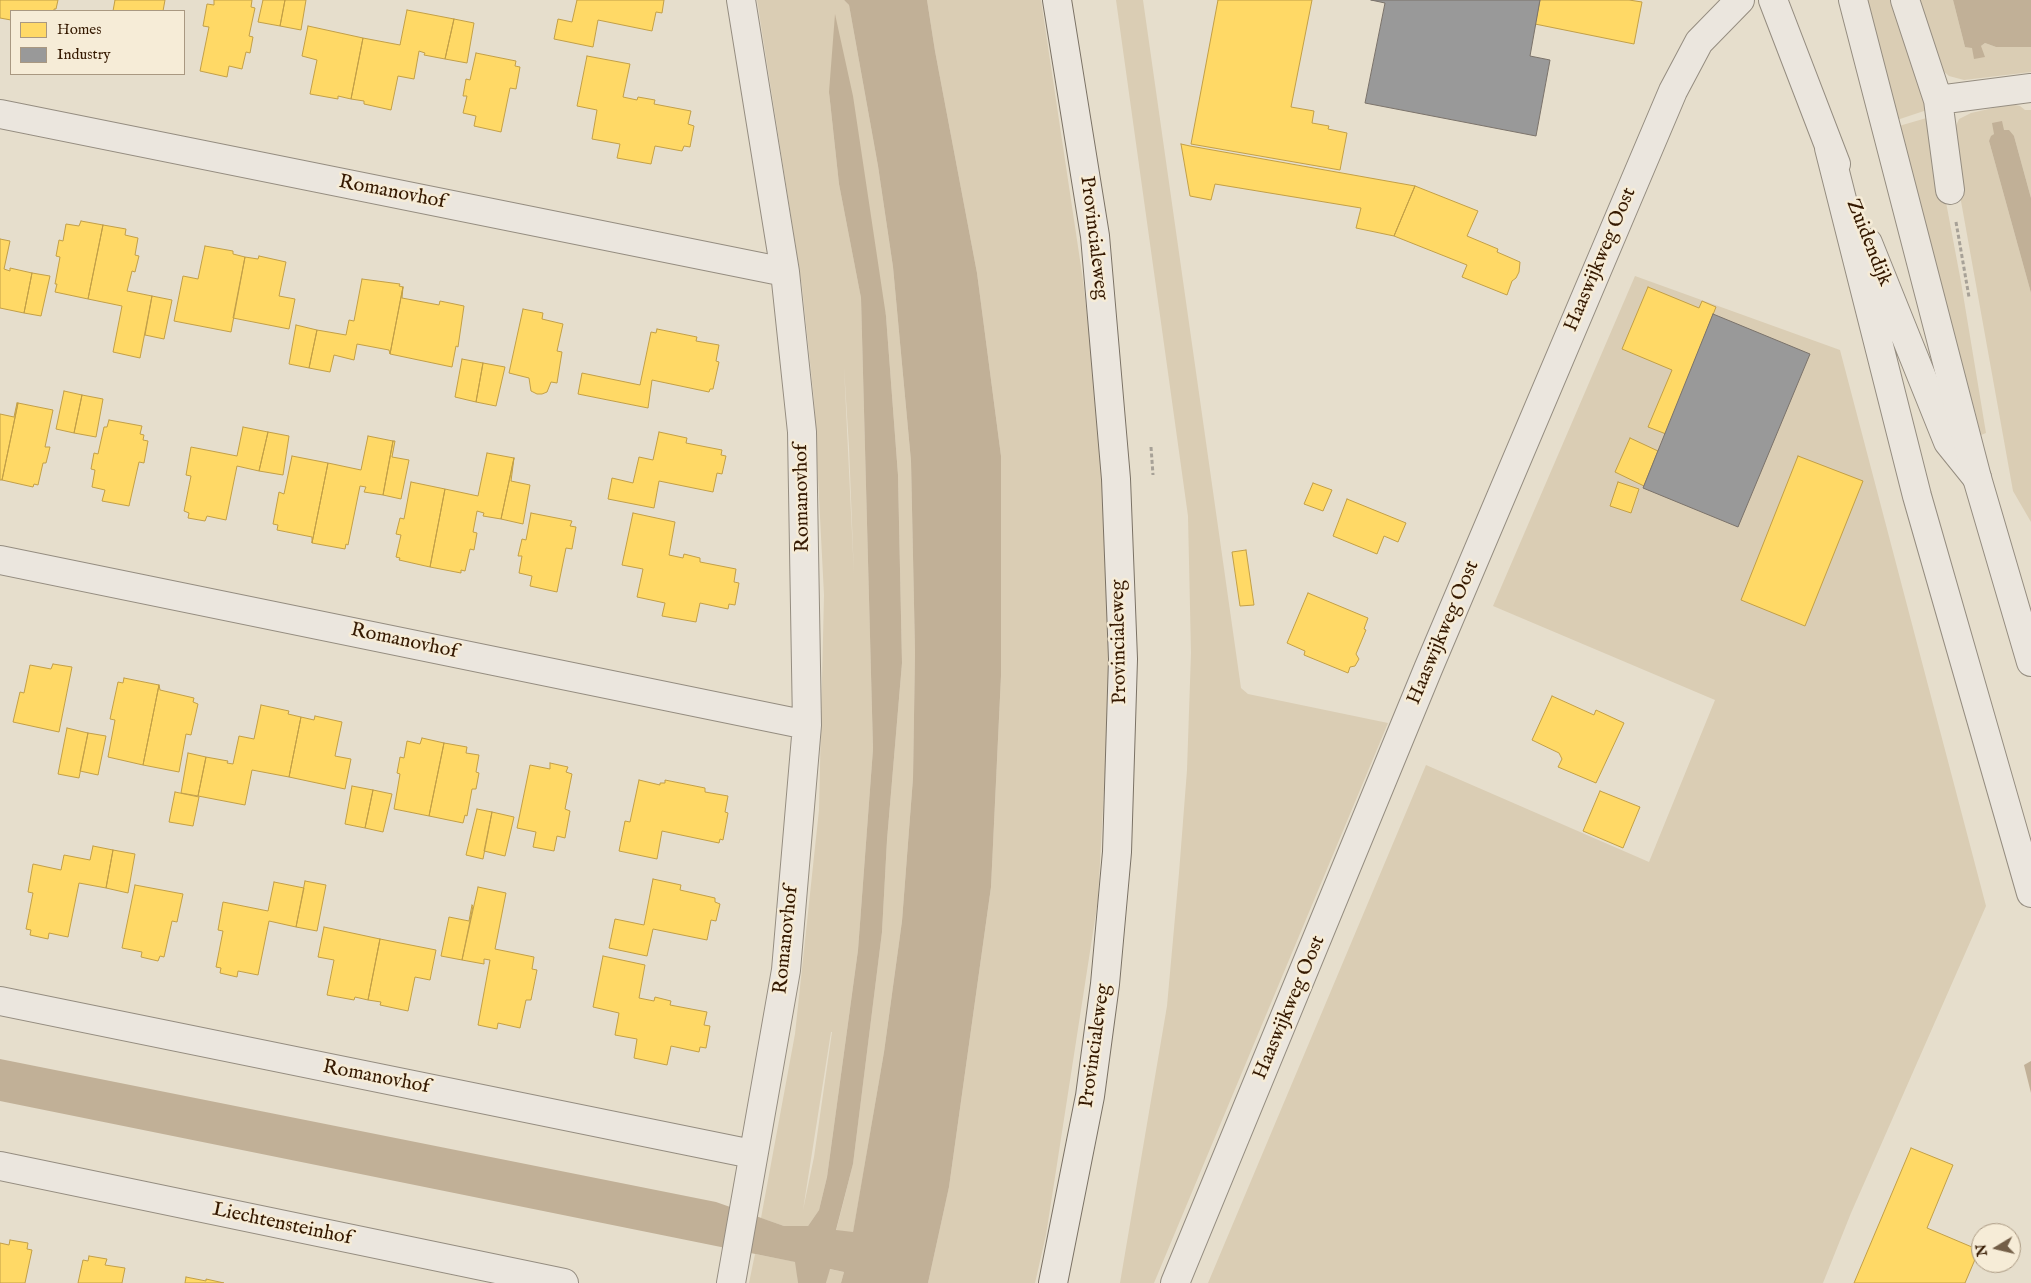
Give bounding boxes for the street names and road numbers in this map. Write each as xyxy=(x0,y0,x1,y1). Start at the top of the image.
street label: Romanovhof xyxy=(336,171,448,215)
street label: Provincialeweg xyxy=(1073,175,1113,301)
street label: Haaswijkweg Oost xyxy=(1560,184,1642,336)
street label: Zuidendijk xyxy=(1840,196,1896,290)
street label: Romanovhof xyxy=(790,444,816,552)
street label: Haaswijkweg Oost xyxy=(1403,557,1485,709)
street label: Provincialeweg xyxy=(1107,579,1133,705)
street label: Romanovhof xyxy=(348,619,460,665)
street label: Romanovhof xyxy=(769,885,805,995)
street label: Haaswijkweg Oost xyxy=(1249,932,1331,1084)
street label: Provincialeweg xyxy=(1075,983,1117,1109)
street label: Romanovhof xyxy=(320,1056,432,1100)
street label: Liechtensteinhof xyxy=(210,1198,354,1252)

